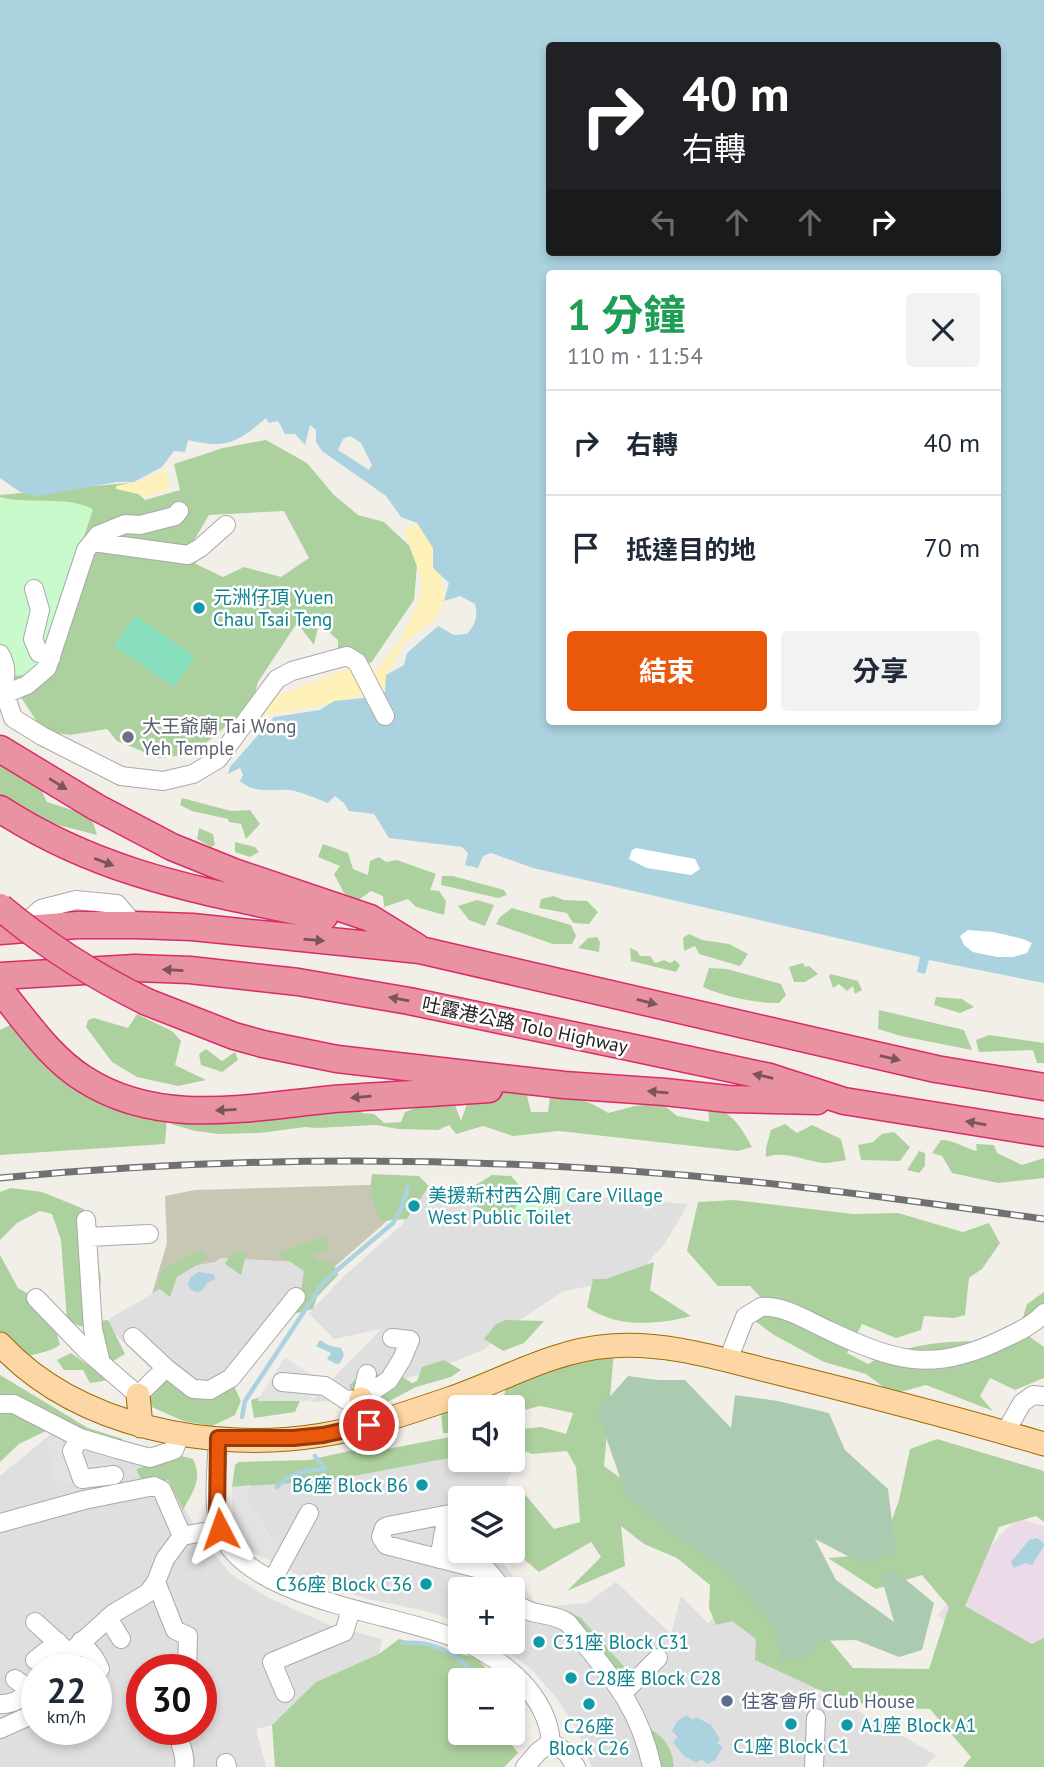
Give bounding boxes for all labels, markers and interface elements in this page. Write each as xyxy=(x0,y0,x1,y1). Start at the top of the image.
text: 40 m xyxy=(682,61,789,125)
icon: right xyxy=(567,70,658,161)
text: 右轉 xyxy=(682,127,746,169)
icon: left xyxy=(645,203,683,241)
icon: ahead xyxy=(718,203,756,241)
icon: ahead xyxy=(791,203,829,241)
icon: right xyxy=(864,203,902,241)
text: 1 分鐘 xyxy=(567,287,685,342)
button: close xyxy=(906,293,980,367)
text: 110 m · 11:54 xyxy=(567,341,703,370)
icon: right xyxy=(567,424,605,462)
text: 40 m xyxy=(924,426,980,459)
text: 右轉 xyxy=(626,428,678,461)
icon: arrive xyxy=(567,529,605,567)
text: 70 m xyxy=(924,531,980,564)
text: 抵達目的地 xyxy=(626,533,756,566)
place label: 元洲仔頂 Yuen Chau Tsai Teng xyxy=(213,585,334,631)
marker: 元洲仔頂 Yuen Chau Tsai Teng xyxy=(191,600,207,616)
button: 結束 xyxy=(567,631,767,711)
button: 分享 xyxy=(781,631,980,711)
place label: 大王爺廟 Tai Wong Yeh Temple xyxy=(142,714,297,760)
marker: 大王爺廟 Tai Wong Yeh Temple xyxy=(120,729,136,745)
one-way arrow xyxy=(49,778,68,790)
one-way arrow xyxy=(94,857,115,868)
one-way arrow xyxy=(304,934,326,945)
one-way arrow xyxy=(162,964,184,975)
street label: 吐露港公路 Tolo Highway xyxy=(420,991,630,1059)
one-way arrow xyxy=(388,993,410,1004)
one-way arrow xyxy=(636,997,658,1008)
one-way arrow xyxy=(879,1053,901,1064)
one-way arrow xyxy=(752,1070,774,1081)
one-way arrow xyxy=(647,1086,669,1097)
one-way arrow xyxy=(350,1092,372,1103)
one-way arrow xyxy=(215,1104,237,1115)
one-way arrow xyxy=(965,1118,987,1129)
place label: 美援新村西公廁 Care Village West Public Toilet xyxy=(428,1183,663,1229)
marker: 美援新村西公廁 Care Village West Public Toilet xyxy=(406,1198,422,1214)
pin xyxy=(339,1395,399,1455)
map controls xyxy=(448,1395,525,1745)
button: sound xyxy=(448,1395,525,1472)
icon: arrive xyxy=(350,1406,388,1444)
place label: B6座 Block B6 xyxy=(292,1473,408,1497)
marker: B6座 Block B6 xyxy=(414,1477,430,1493)
button: layers xyxy=(448,1486,525,1563)
position arrow xyxy=(183,1492,257,1566)
place label: C36座 Block C36 xyxy=(276,1572,412,1596)
marker: C36座 Block C36 xyxy=(418,1576,434,1592)
button: + xyxy=(448,1577,525,1654)
place label: C31座 Block C31 xyxy=(553,1630,689,1654)
marker: C31座 Block C31 xyxy=(531,1634,547,1650)
speed limit sign: 30 xyxy=(126,1654,217,1745)
place label: C28座 Block C28 xyxy=(585,1666,721,1690)
text: 22 xyxy=(47,1667,86,1713)
button: − xyxy=(448,1668,525,1745)
marker: C28座 Block C28 xyxy=(563,1670,579,1686)
place label: 住客會所 Club House xyxy=(741,1689,915,1713)
marker: 住客會所 Club House xyxy=(719,1693,735,1709)
marker: C26座 Block C26 xyxy=(581,1696,597,1712)
text: km/h xyxy=(47,1705,86,1728)
place label: A1座 Block A1 xyxy=(861,1713,976,1737)
place label: C26座 Block C26 xyxy=(549,1714,629,1760)
marker: C1座 Block C1 xyxy=(783,1716,799,1732)
marker: A1座 Block A1 xyxy=(839,1717,855,1733)
place label: C1座 Block C1 xyxy=(733,1734,849,1758)

